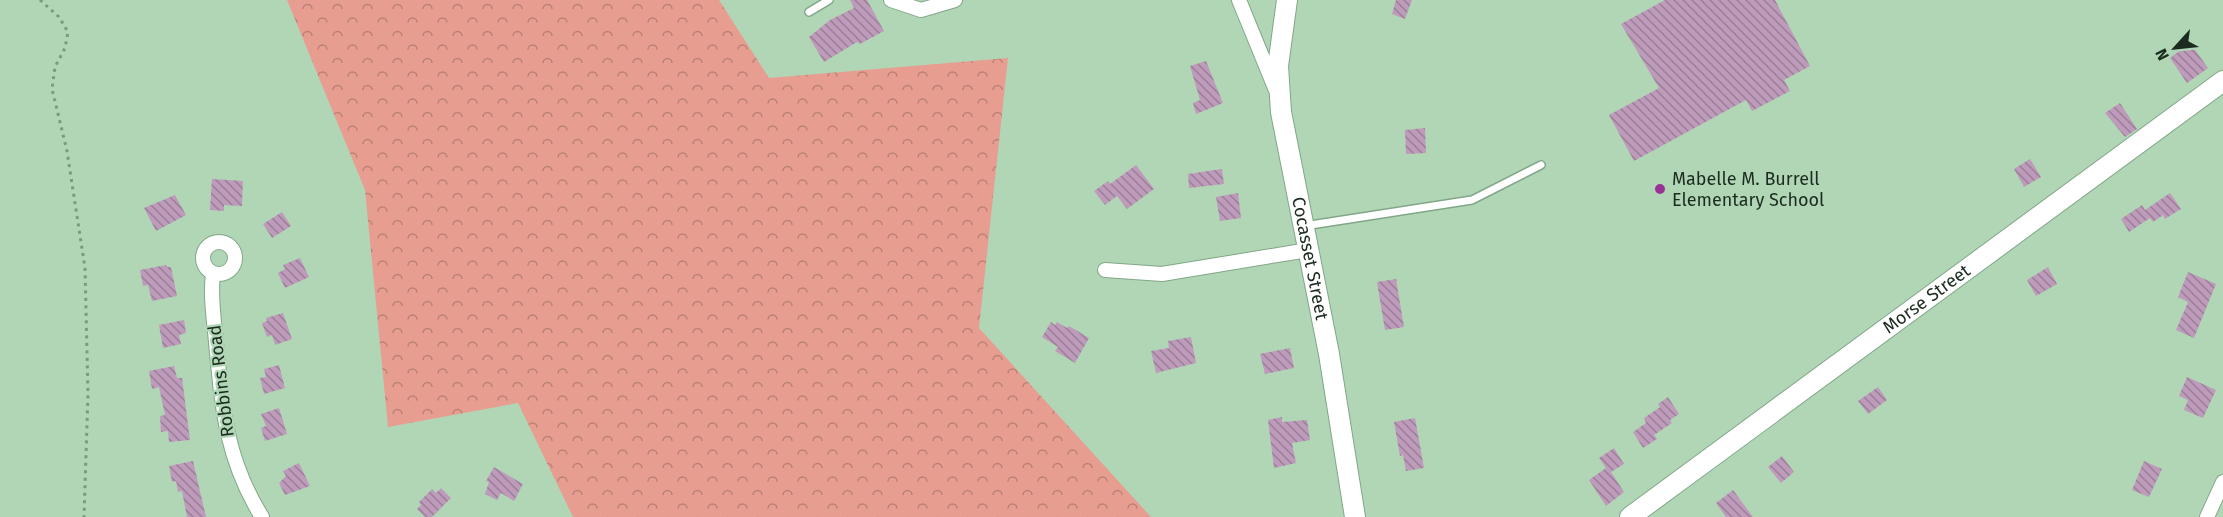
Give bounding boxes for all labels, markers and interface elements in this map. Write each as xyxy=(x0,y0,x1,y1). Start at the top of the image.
north arrow xyxy=(2145,18,2205,78)
text: N xyxy=(2151,46,2173,64)
place label: Mabelle M. Burrell Elementary School xyxy=(1672,168,1824,211)
marker: Mabelle M. Burrell Elementary School xyxy=(1653,182,1667,196)
street label: Cocasset Street xyxy=(1287,195,1333,322)
street label: Morse Street xyxy=(1878,259,1975,338)
street label: Robbins Road xyxy=(203,324,239,438)

